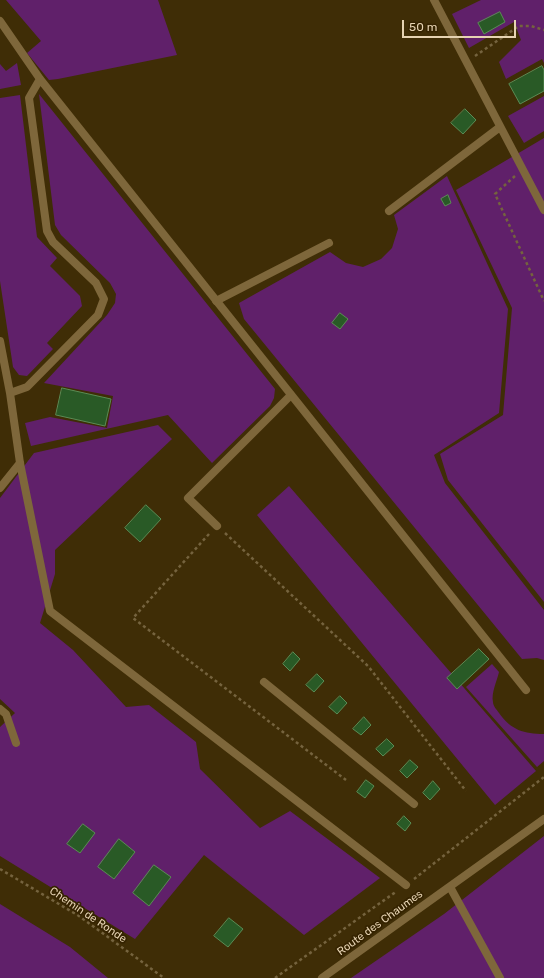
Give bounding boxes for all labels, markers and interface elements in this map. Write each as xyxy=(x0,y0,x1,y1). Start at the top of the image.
scale bar xyxy=(404,12,518,38)
text: 50 m xyxy=(409,20,437,34)
street label: Chemin de Ronde xyxy=(47,884,129,946)
street label: Route des Chaumes xyxy=(335,888,425,958)

